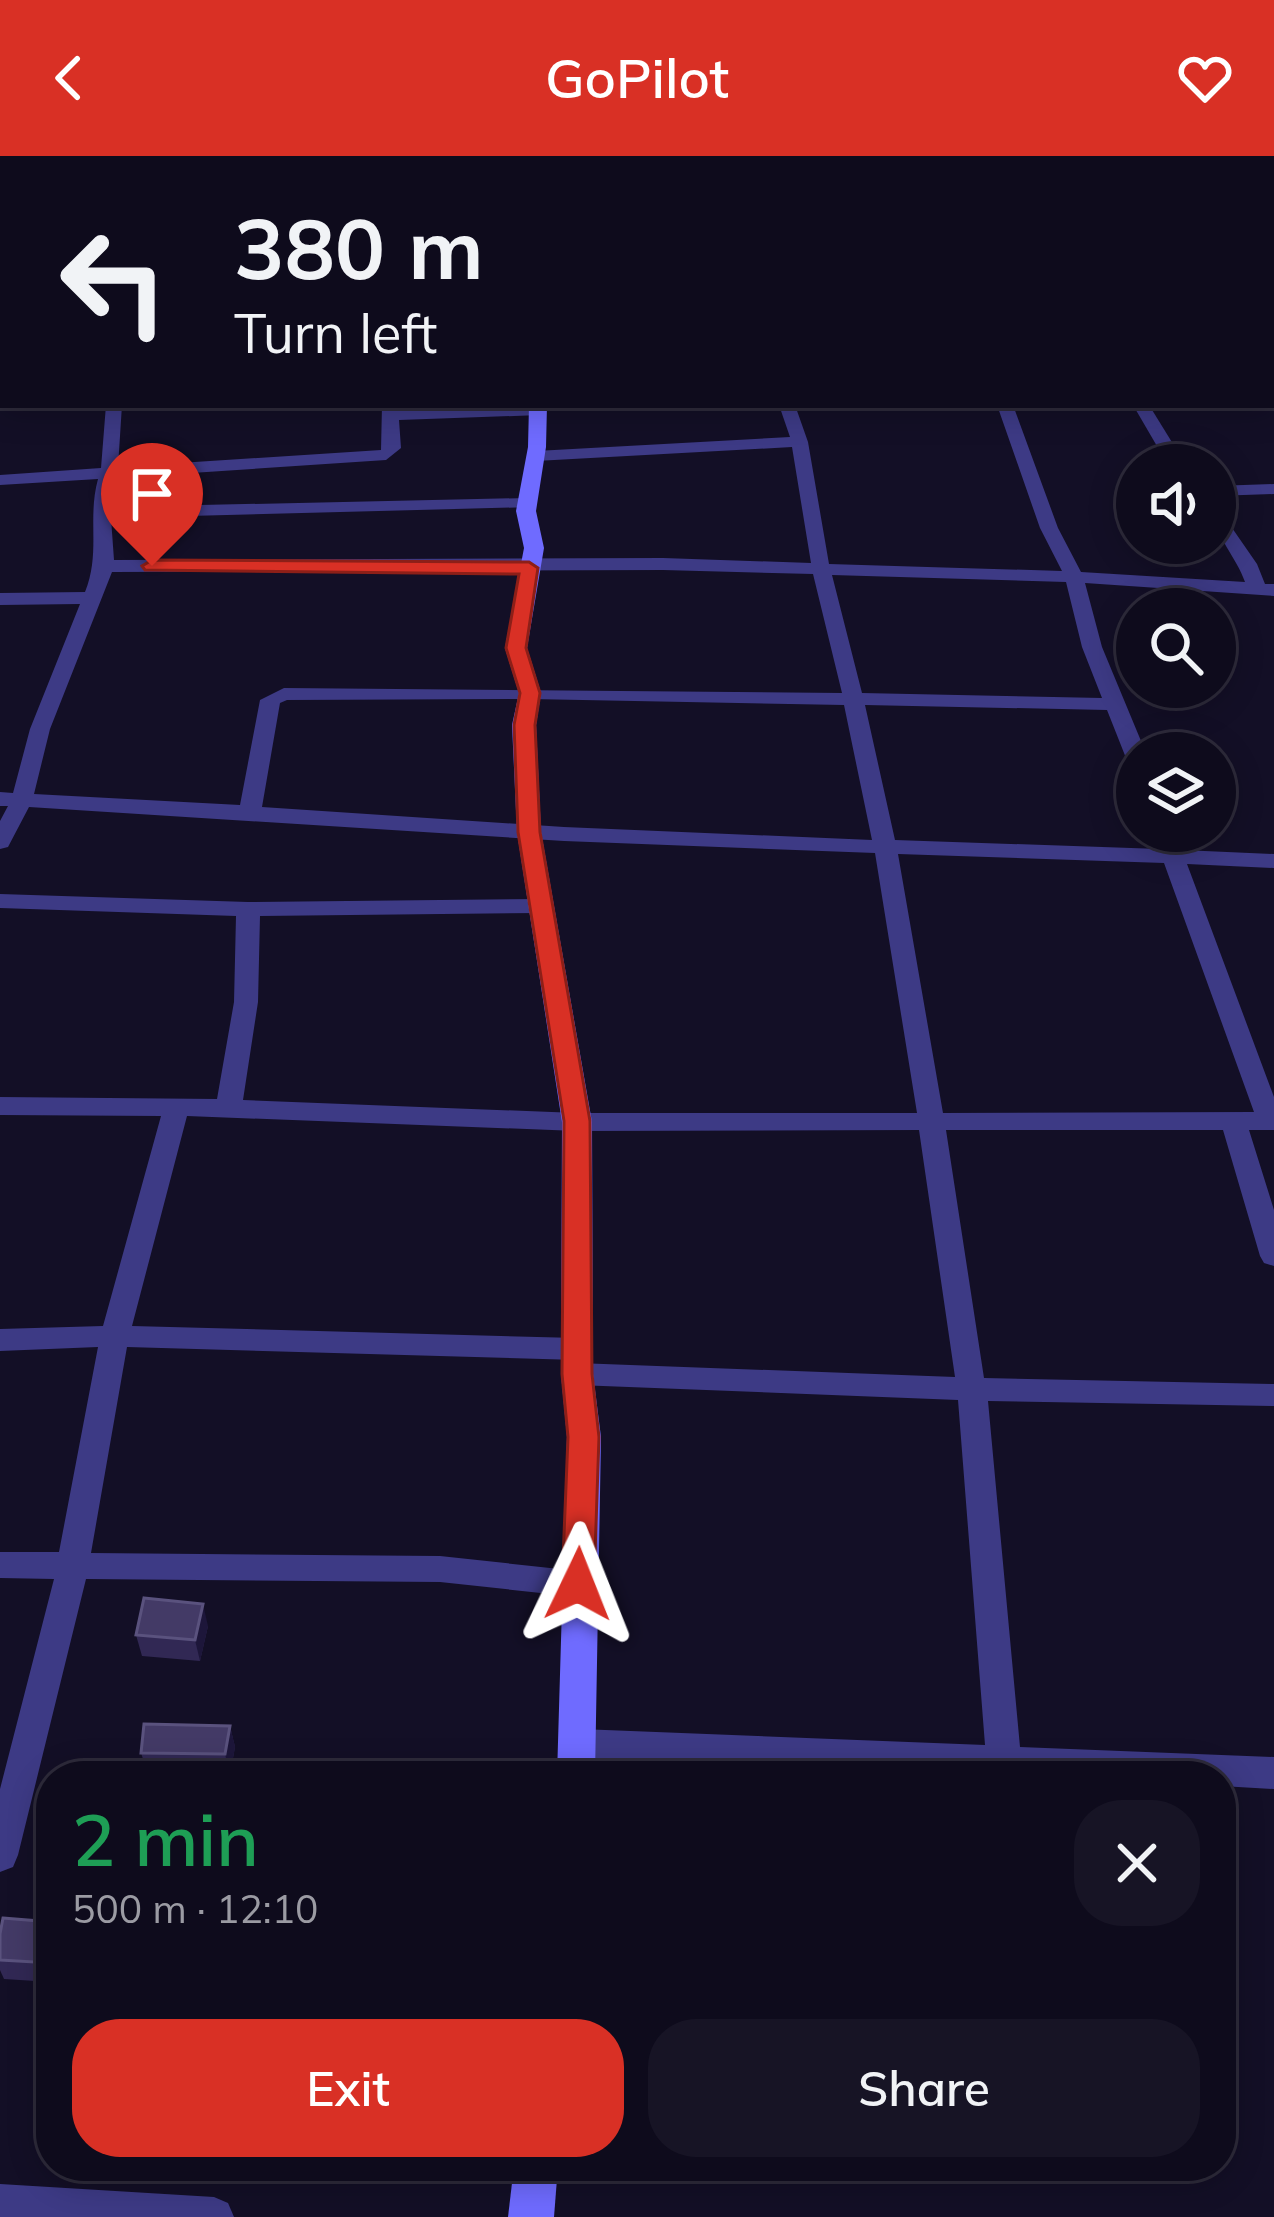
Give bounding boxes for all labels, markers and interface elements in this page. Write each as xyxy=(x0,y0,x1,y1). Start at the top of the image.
text: GoPilot xyxy=(545,44,729,112)
icon: back xyxy=(36,45,102,111)
icon: heart xyxy=(1172,45,1238,111)
text: 380 m xyxy=(234,195,484,300)
icon: left xyxy=(36,204,192,360)
text: Turn left xyxy=(234,299,437,367)
pin xyxy=(101,443,203,566)
map controls xyxy=(1116,444,1236,852)
button: sound xyxy=(1116,444,1236,564)
icon: arrive xyxy=(119,461,185,527)
button: search xyxy=(1116,588,1236,708)
button: layers xyxy=(1116,732,1236,852)
position arrow xyxy=(515,1521,641,1647)
text: 2 min xyxy=(72,1794,259,1884)
button: close xyxy=(1074,1800,1200,1926)
text: 500 m · 12:10 xyxy=(72,1884,318,1933)
button: Exit xyxy=(72,2019,624,2157)
button: Share xyxy=(648,2019,1200,2157)

